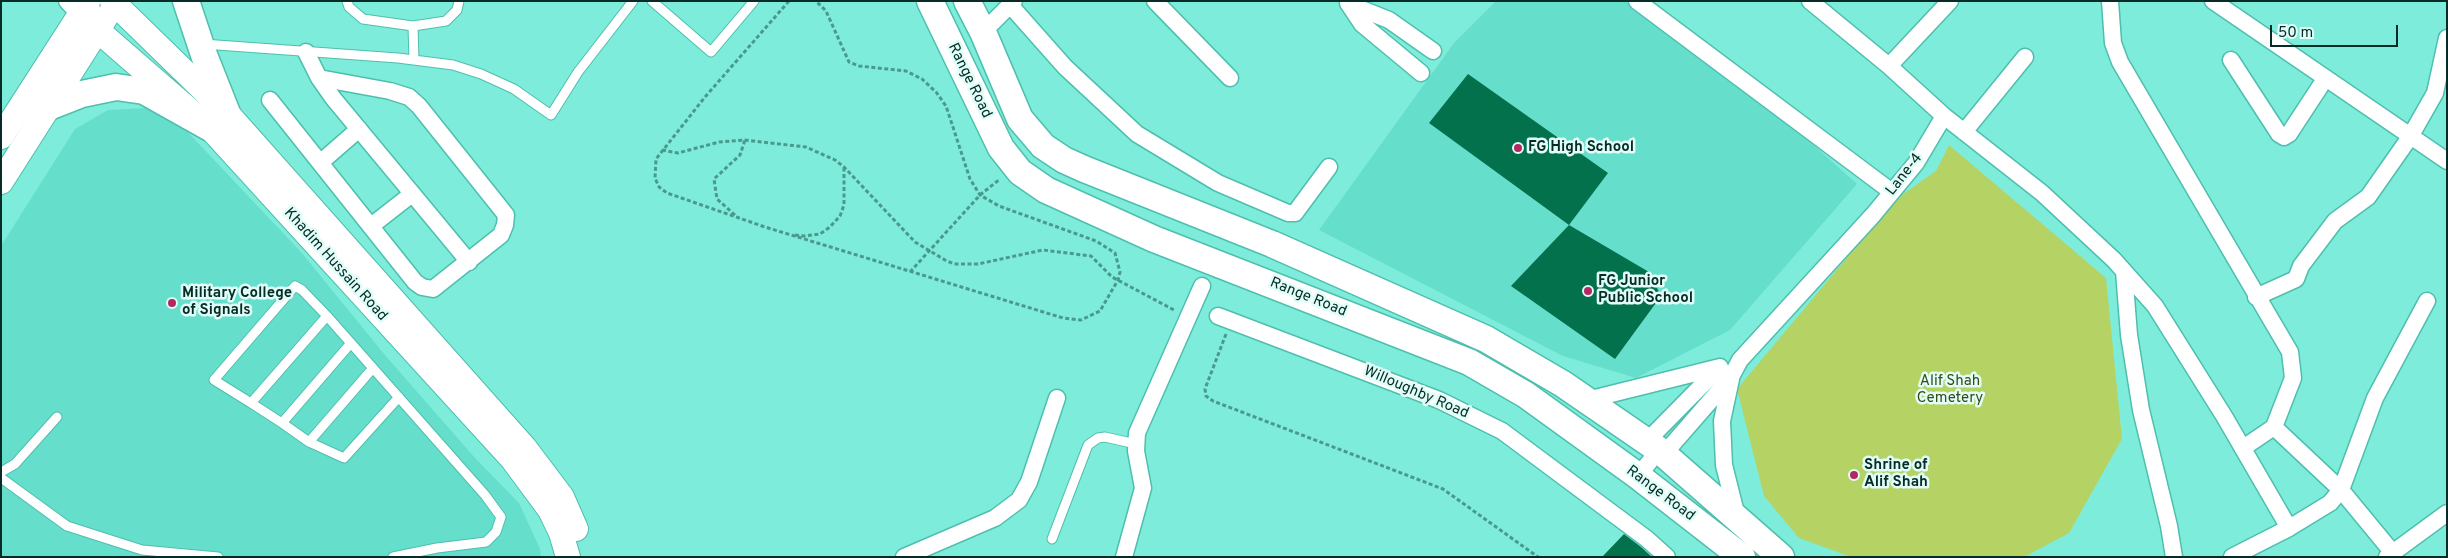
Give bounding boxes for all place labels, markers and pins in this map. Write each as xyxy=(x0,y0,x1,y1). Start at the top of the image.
place label: FG High School xyxy=(1528,139,1634,157)
marker: FG High School xyxy=(1512,142,1524,154)
place label: FG Junior Public School xyxy=(1598,273,1693,308)
place label: Military College of Signals xyxy=(182,285,292,320)
marker: FG Junior Public School xyxy=(1582,285,1594,297)
marker: Military College of Signals xyxy=(166,297,178,309)
place label: Shrine of Alif Shah xyxy=(1864,457,1928,492)
marker: Shrine of Alif Shah xyxy=(1848,469,1860,481)

